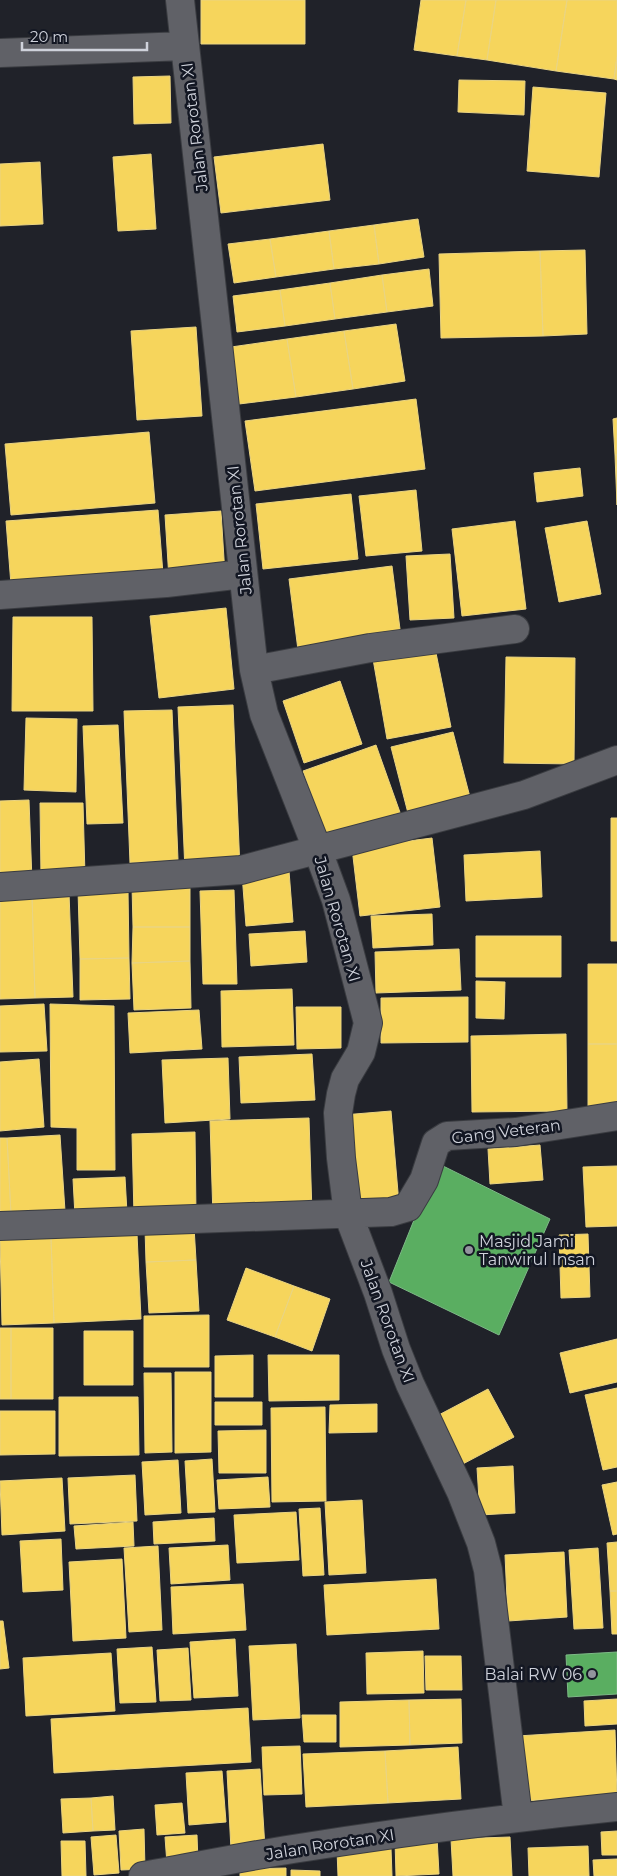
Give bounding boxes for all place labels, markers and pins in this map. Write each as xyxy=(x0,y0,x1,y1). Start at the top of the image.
place label: Masjid Jami Tanwirul Insan xyxy=(479,1232,596,1269)
marker: Masjid Jami Tanwirul Insan xyxy=(463,1244,475,1256)
place label: Balai RW 06 xyxy=(484,1665,582,1684)
marker: Balai RW 06 xyxy=(586,1668,598,1680)

